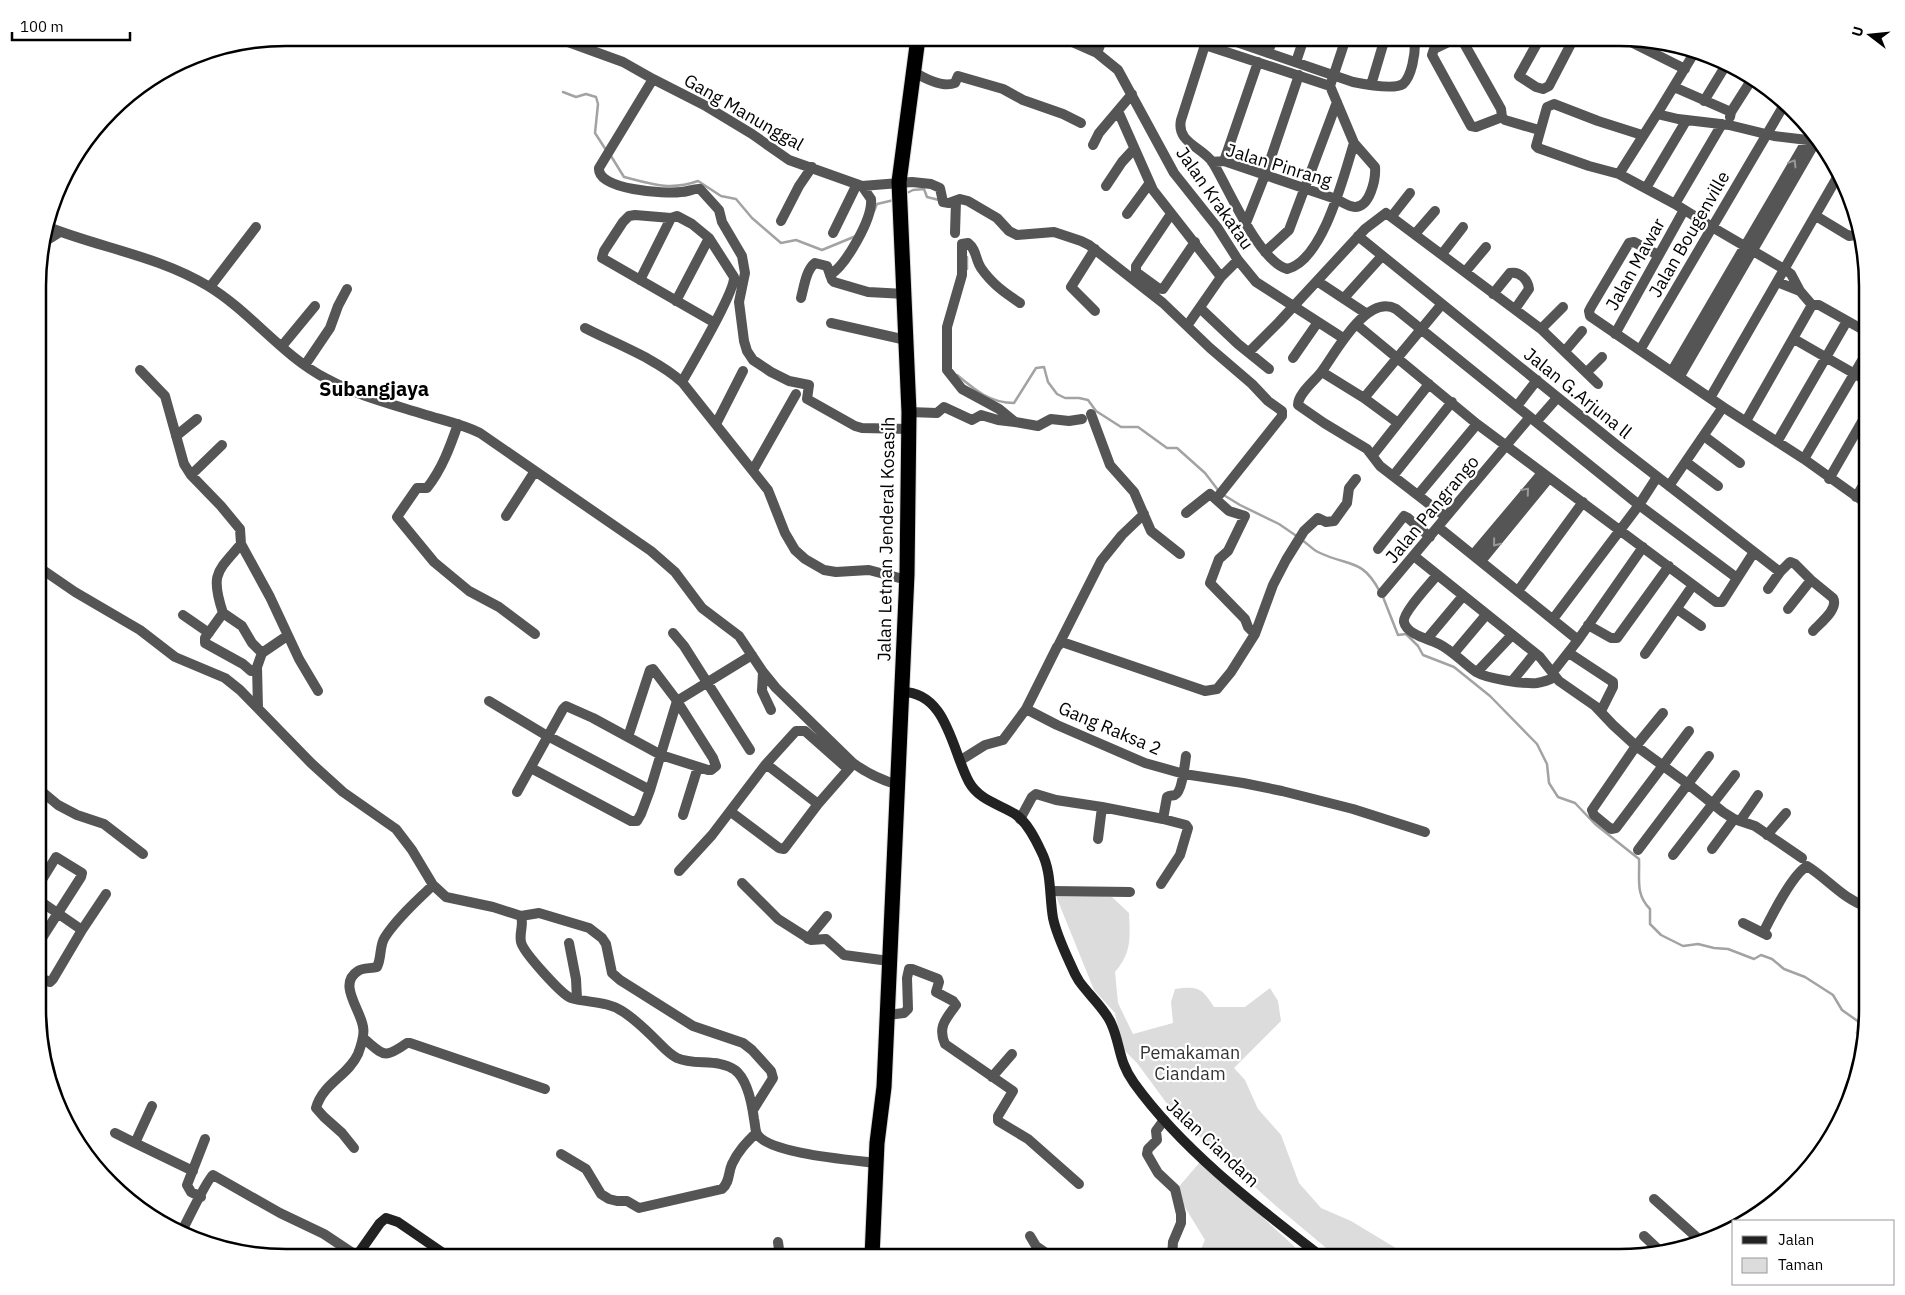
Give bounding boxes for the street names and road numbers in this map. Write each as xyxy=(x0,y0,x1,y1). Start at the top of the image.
street label: Gang Manunggal xyxy=(680,68,808,156)
street label: Jalan Pinrang xyxy=(1223,138,1335,192)
street label: Jalan Krakatau xyxy=(1171,142,1259,254)
street label: Jalan Bougenville xyxy=(1644,167,1735,301)
street label: Jalan Mawar xyxy=(1600,214,1670,314)
street label: Jalan G.Arjuna ll xyxy=(1519,342,1637,444)
street label: Jalan Letnan Jenderal Kosasih xyxy=(872,416,900,662)
street label: Jalan Pangrango xyxy=(1380,450,1484,568)
street label: Gang Raksa 2 xyxy=(1055,696,1165,760)
street label: Jalan Ciandam xyxy=(1162,1094,1264,1192)

